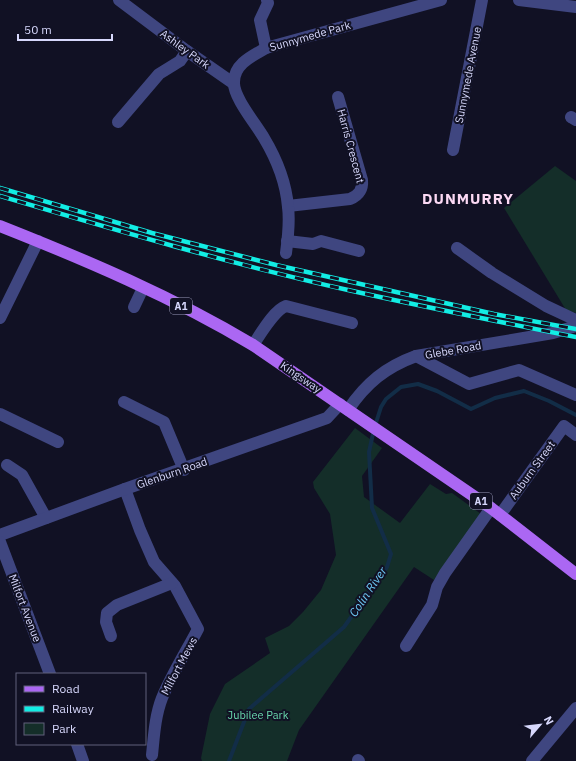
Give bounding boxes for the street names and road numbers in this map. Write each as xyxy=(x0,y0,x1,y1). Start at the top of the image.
street label: Sunnymede Park xyxy=(268,18,352,54)
street label: Ashley Park xyxy=(157,26,213,72)
street label: Sunnymede Avenue xyxy=(452,26,484,124)
street label: Harris Crescent xyxy=(334,107,368,185)
road number: A1 xyxy=(170,298,192,314)
street label: Glebe Road xyxy=(424,338,482,362)
street label: Kingsway xyxy=(278,358,325,396)
street label: Auburn Street xyxy=(506,438,558,502)
street label: Glenburn Road xyxy=(135,454,209,492)
road number: A1 xyxy=(470,493,492,509)
street label: Milfort Avenue xyxy=(6,572,44,644)
street label: Milfort Mews xyxy=(158,635,200,697)

